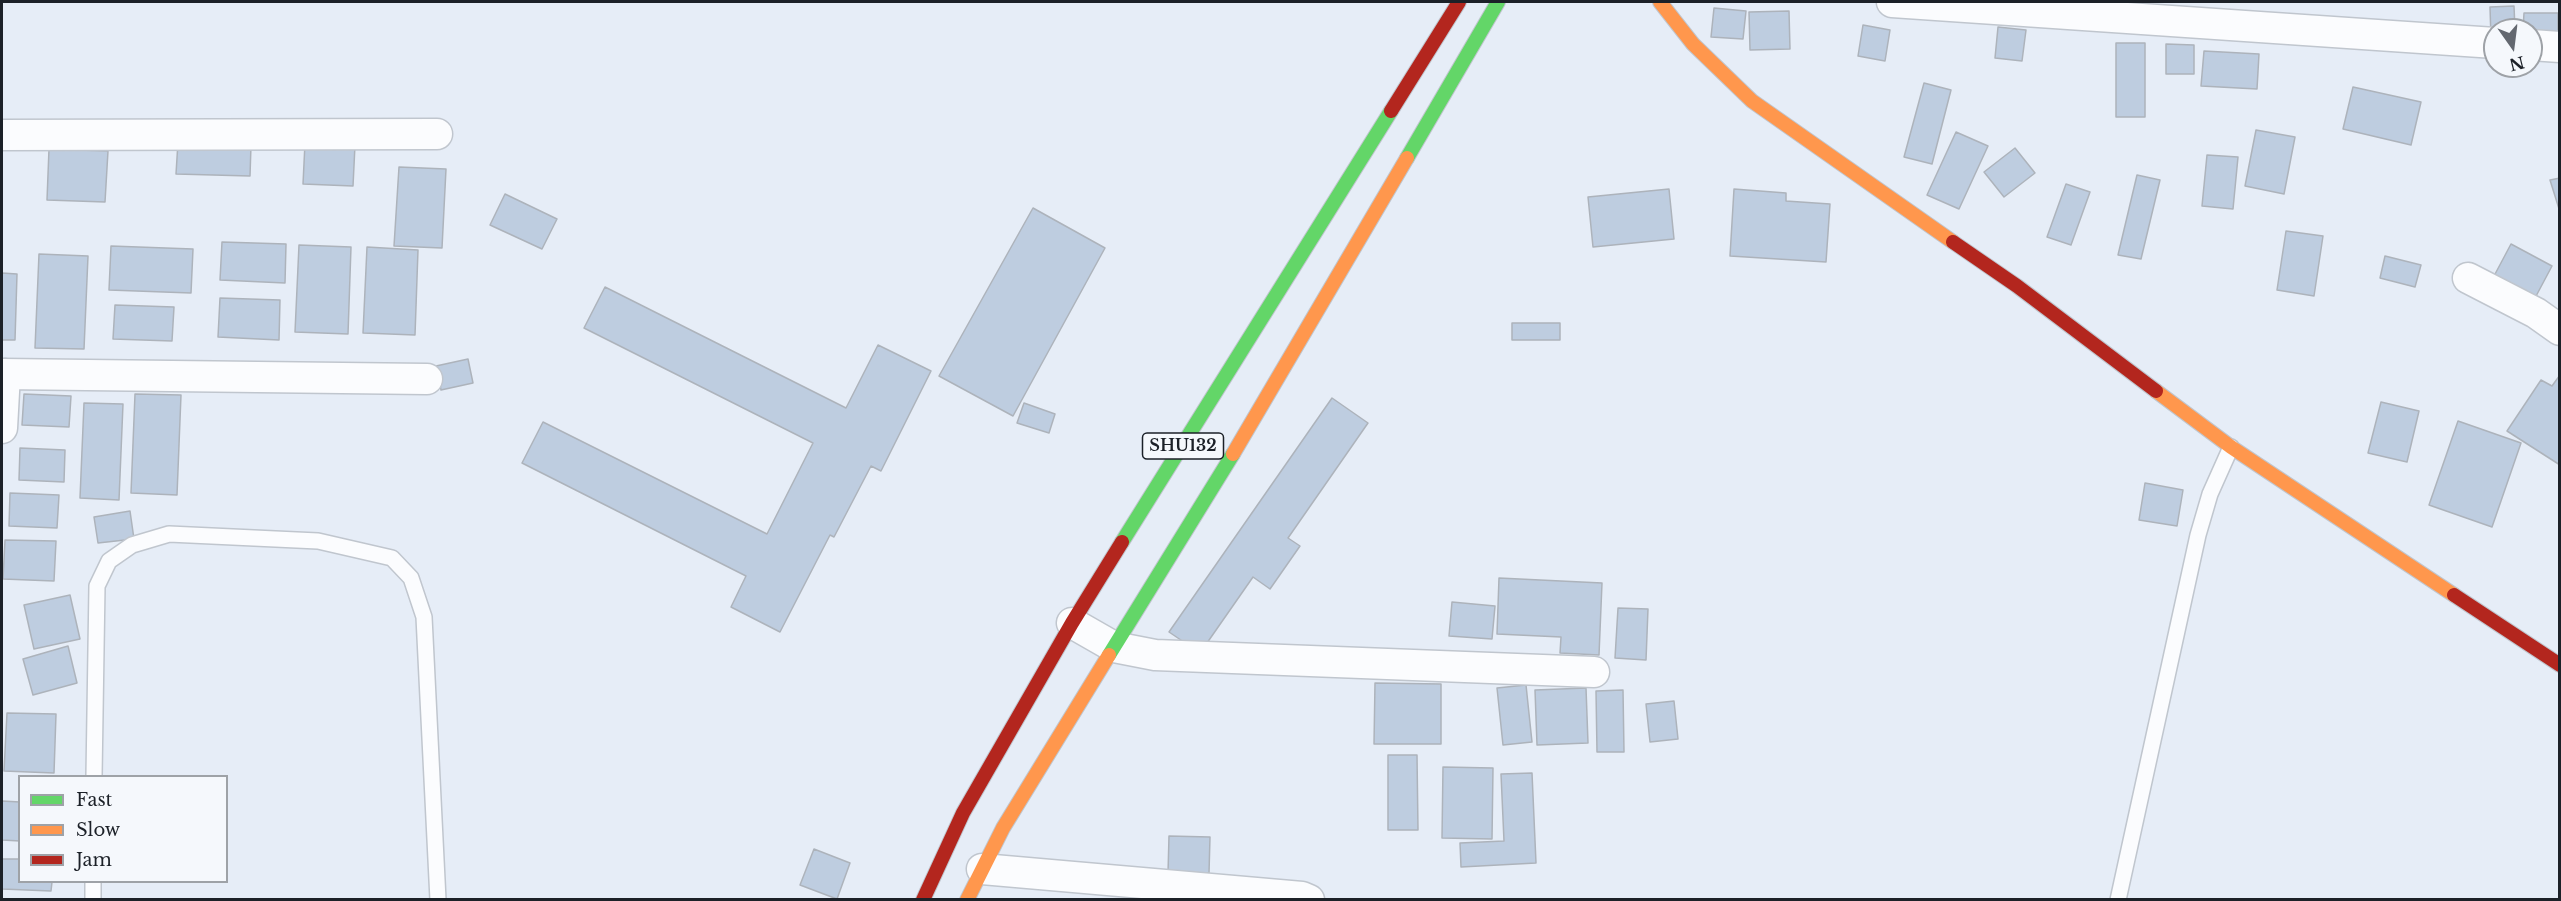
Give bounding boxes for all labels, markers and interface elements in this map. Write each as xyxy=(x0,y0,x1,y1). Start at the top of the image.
north arrow xyxy=(2483,18,2543,78)
text: N xyxy=(2507,52,2527,75)
road number: SHU132 xyxy=(1142,433,1224,459)
legend xyxy=(18,775,228,883)
text: Fast xyxy=(76,789,112,811)
text: Slow xyxy=(76,819,120,841)
text: Jam xyxy=(76,849,112,871)

